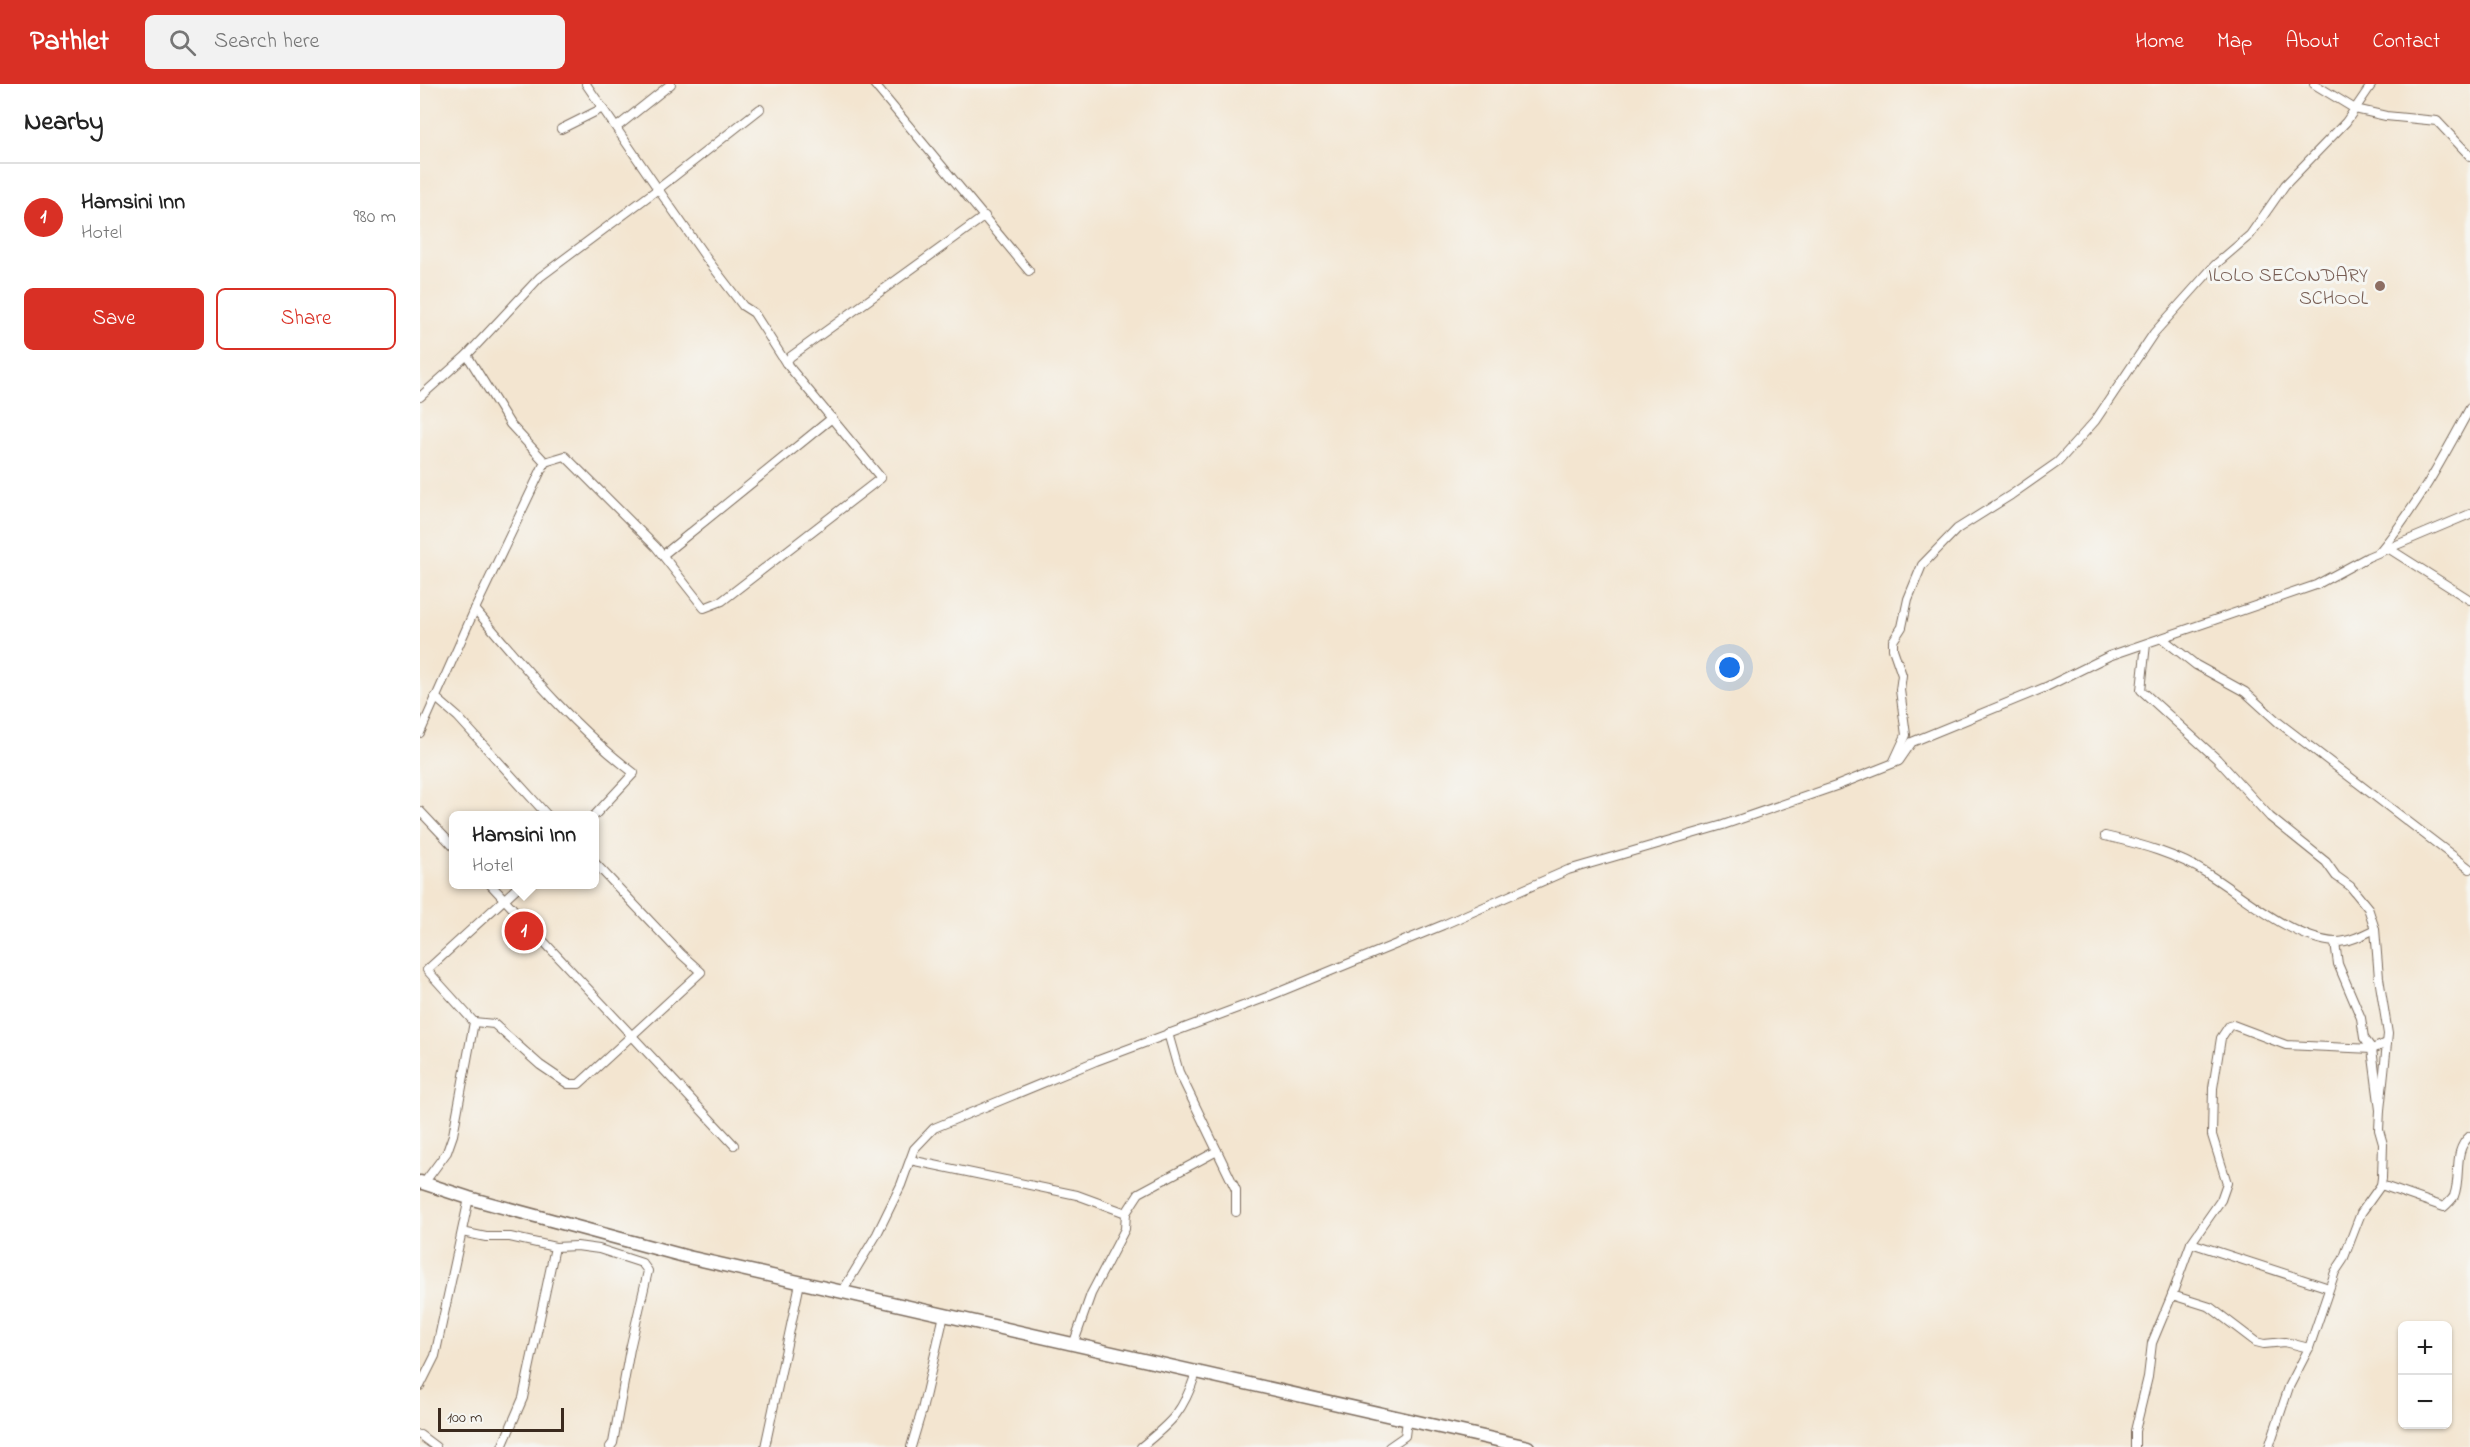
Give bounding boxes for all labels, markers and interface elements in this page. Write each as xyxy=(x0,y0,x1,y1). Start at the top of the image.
search box xyxy=(145,15,565,69)
text: Pathlet xyxy=(30,22,109,63)
icon: search xyxy=(166,26,199,59)
text: Search here xyxy=(214,26,319,58)
text: Home xyxy=(2135,27,2184,57)
text: Map xyxy=(2217,27,2252,57)
text: About xyxy=(2285,27,2339,57)
text: Contact xyxy=(2372,27,2440,57)
text: Nearby xyxy=(24,104,103,142)
text: Hamsini Inn xyxy=(81,187,185,219)
text: 1 xyxy=(40,203,47,232)
text: 980 m xyxy=(353,203,396,232)
text: Hotel xyxy=(81,219,122,248)
place label: ILOLO SECONDARY SCHOOL xyxy=(2208,262,2369,314)
marker: ILOLO SECONDARY SCHOOL xyxy=(2373,279,2387,293)
button: Save xyxy=(24,288,204,350)
button: Share xyxy=(216,288,396,350)
your location xyxy=(1715,653,1744,682)
popup xyxy=(449,811,599,889)
text: Hamsini Inn xyxy=(472,820,576,852)
text: Hotel xyxy=(472,852,513,881)
pin: 1 xyxy=(504,908,544,954)
map controls xyxy=(2398,1321,2452,1429)
button: + xyxy=(2398,1321,2452,1375)
button: − xyxy=(2398,1375,2452,1429)
scale bar xyxy=(438,1405,564,1432)
text: 100 m xyxy=(447,1406,482,1430)

